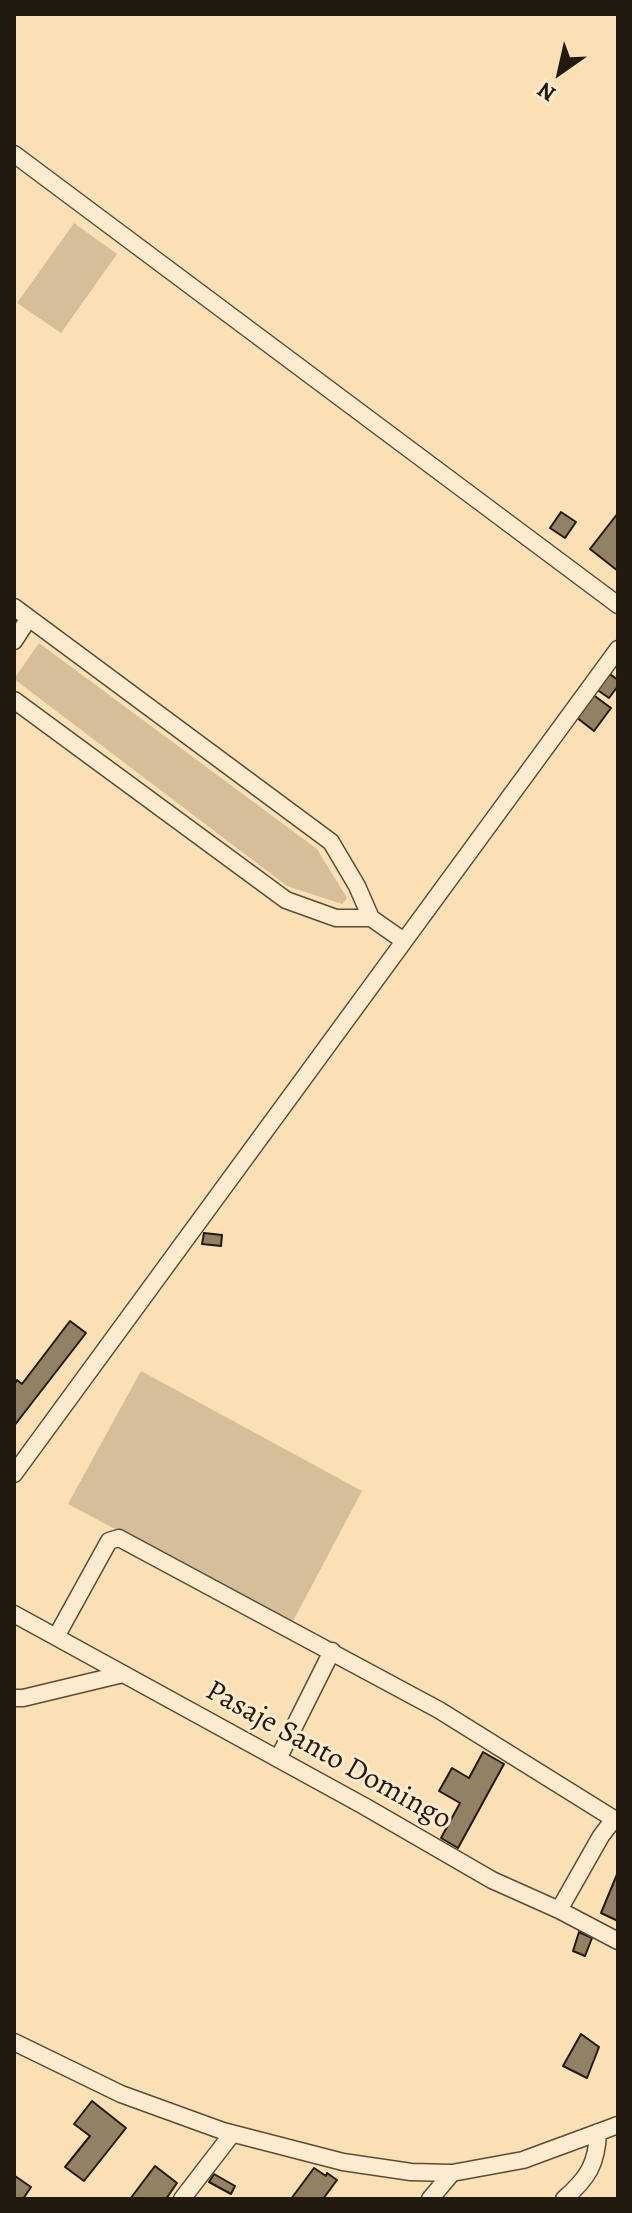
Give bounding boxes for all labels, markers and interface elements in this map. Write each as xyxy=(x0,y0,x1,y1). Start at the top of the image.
north arrow xyxy=(520,32,600,112)
text: N xyxy=(532,75,562,109)
street label: Pasaje Santo Domingo xyxy=(199,1674,457,1838)

